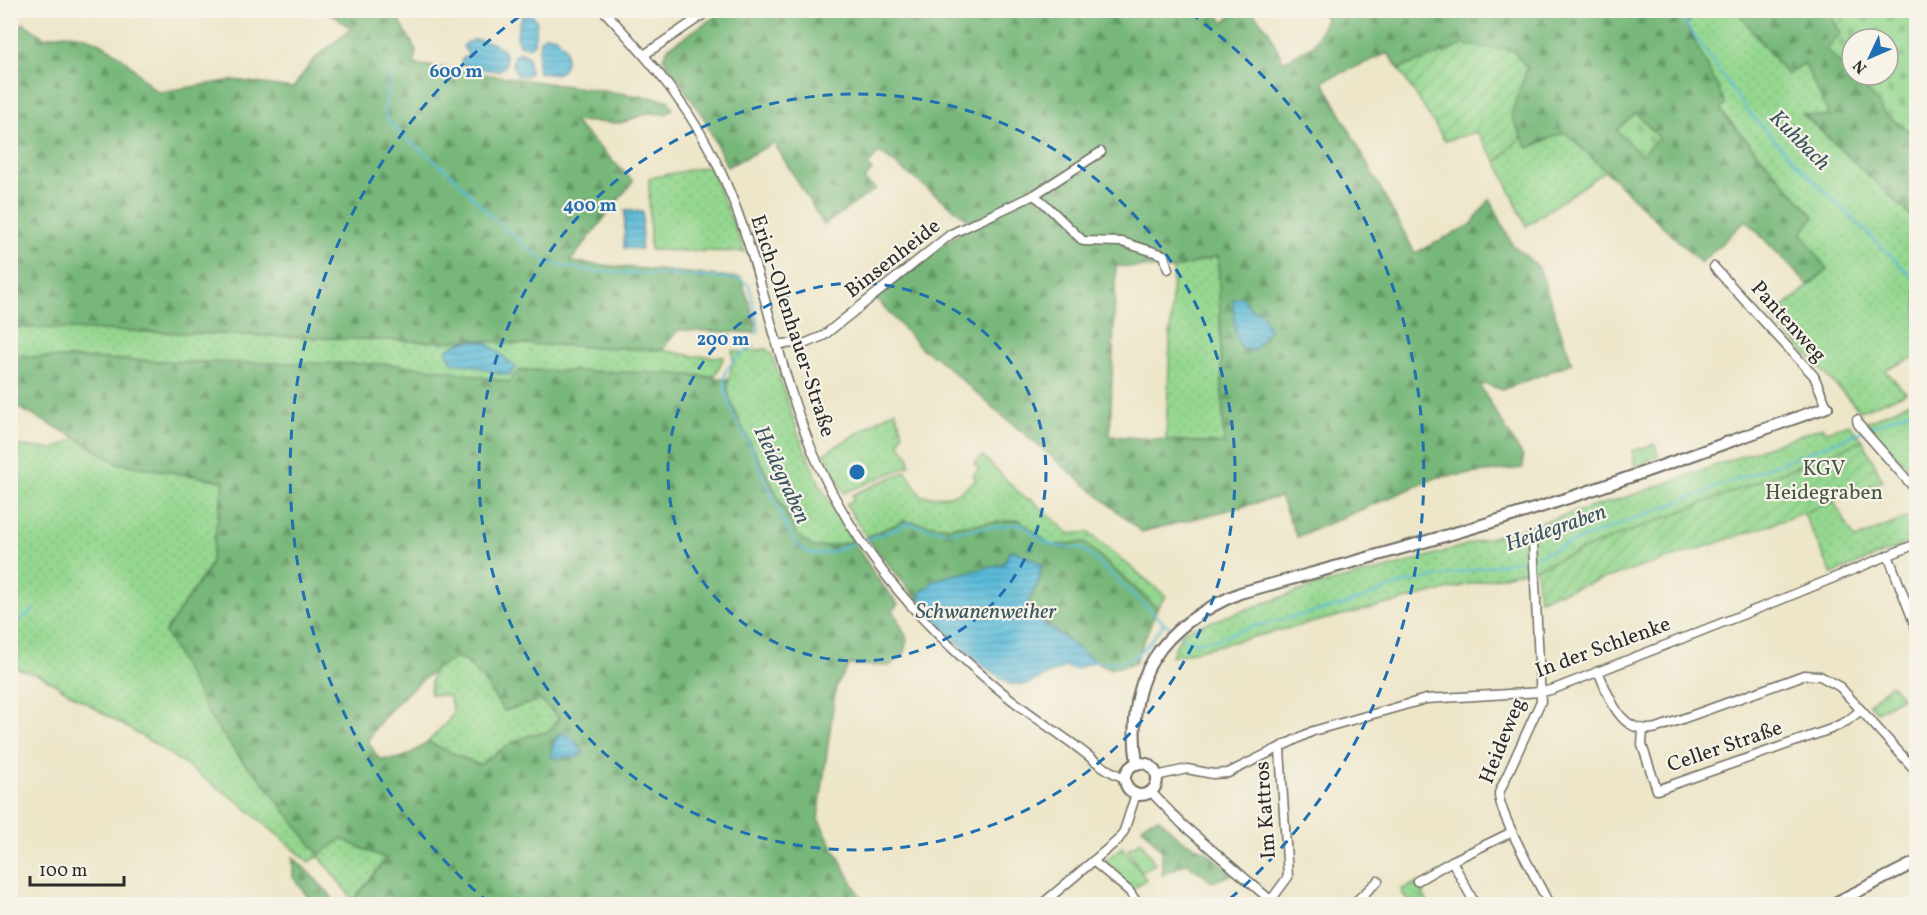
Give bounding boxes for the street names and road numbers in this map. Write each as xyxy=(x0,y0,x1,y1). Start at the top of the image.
street label: Erich-Ollenhauer-Straße xyxy=(742,211,842,441)
street label: Binsenheide xyxy=(839,212,947,306)
street label: Pantenweg xyxy=(1744,275,1832,369)
street label: In der Schlenke xyxy=(1531,610,1675,686)
street label: Heideweg xyxy=(1473,694,1533,788)
street label: Celler Straße xyxy=(1664,714,1786,780)
street label: Im Kattros xyxy=(1248,760,1284,860)

